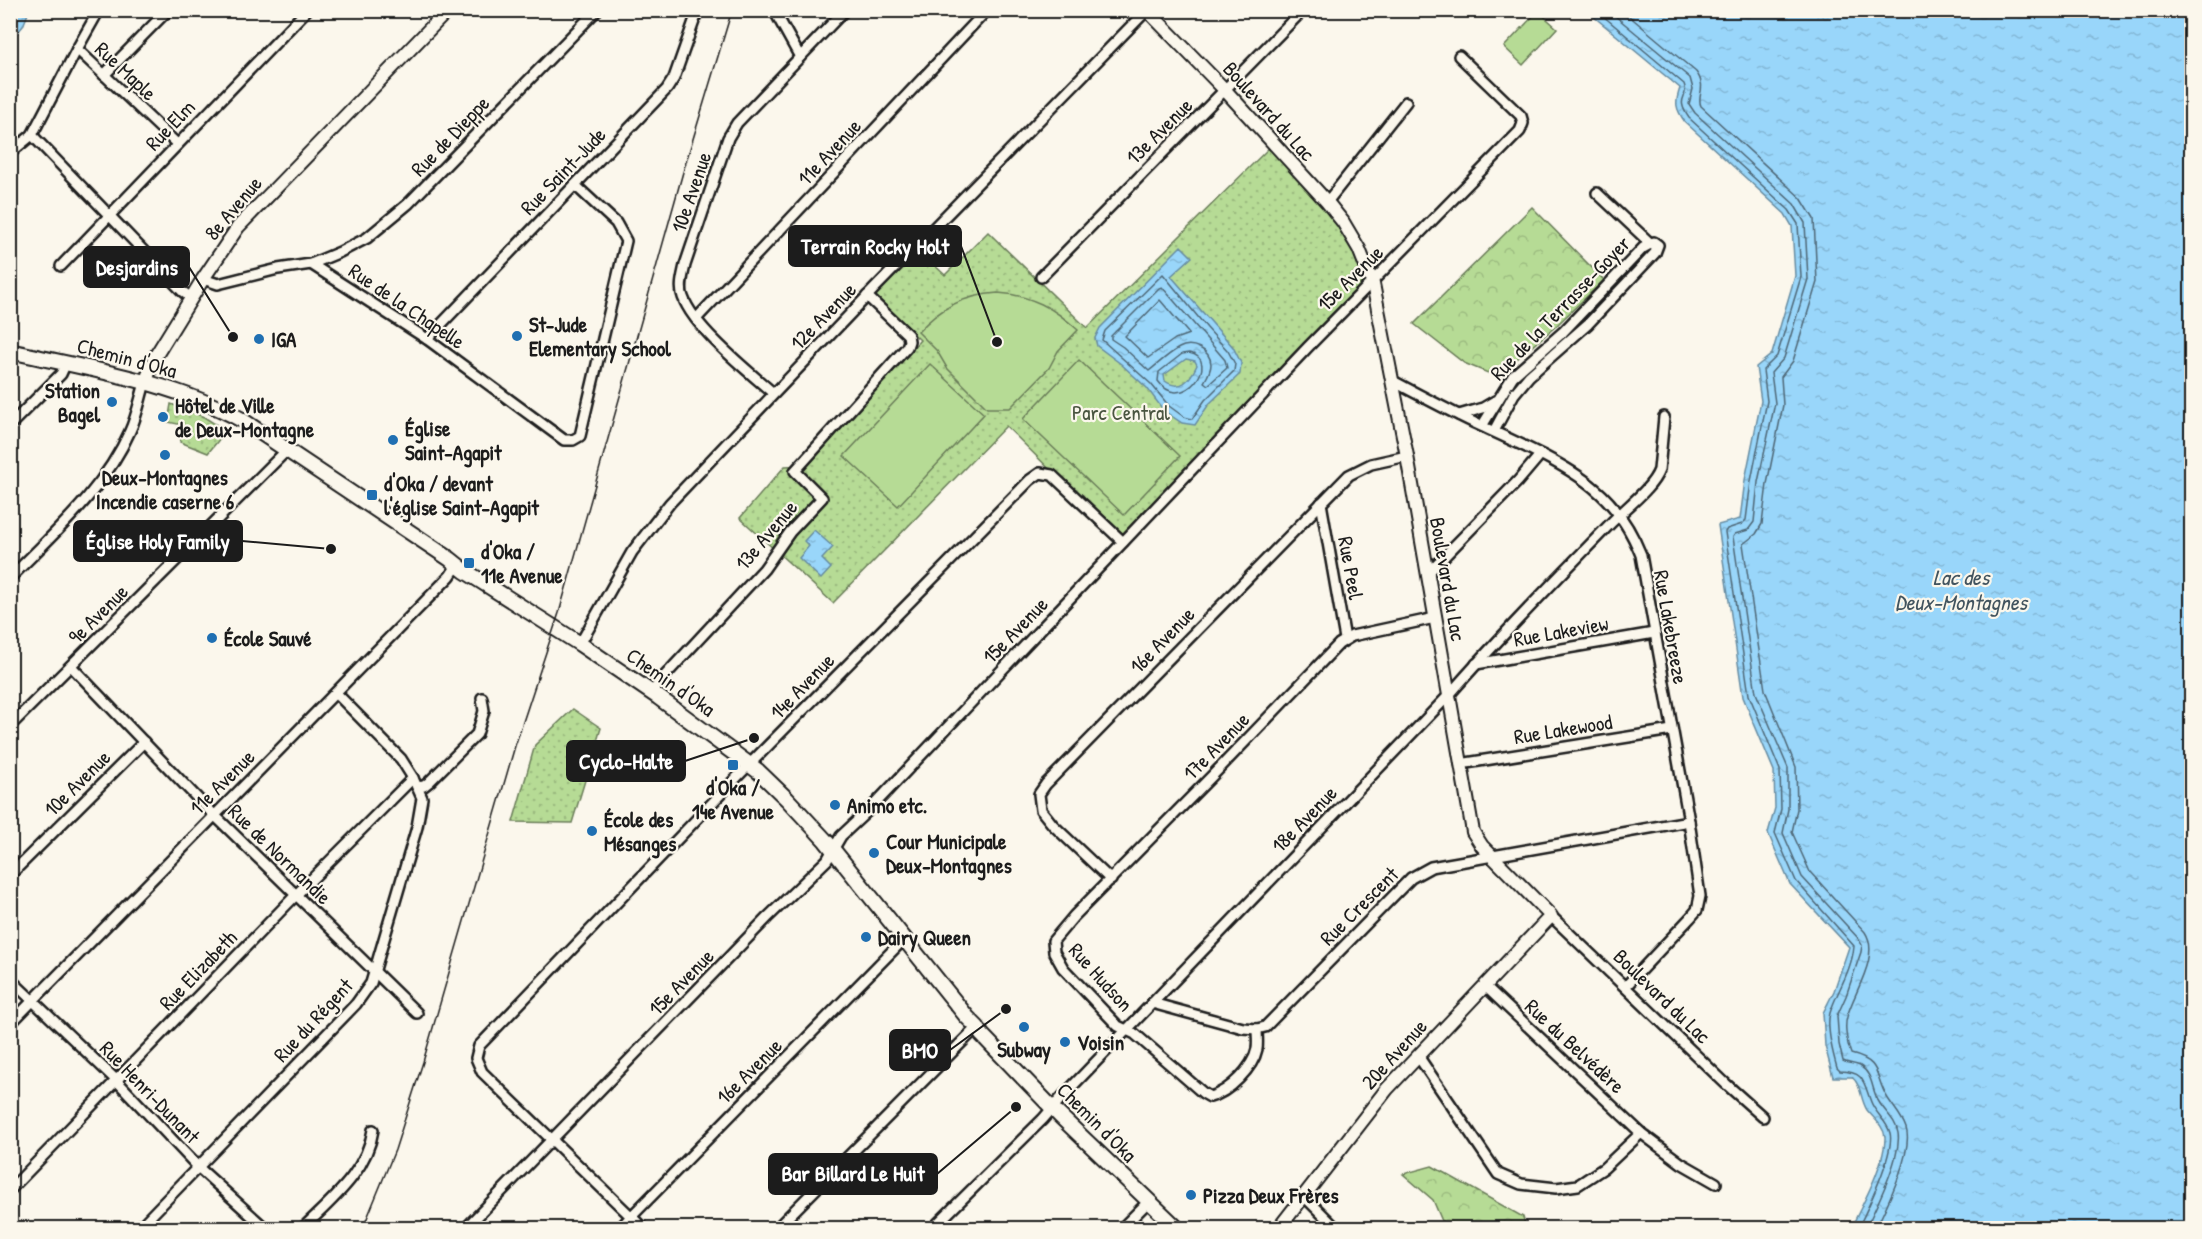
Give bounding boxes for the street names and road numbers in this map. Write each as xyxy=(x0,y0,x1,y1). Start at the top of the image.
street label: Rue Maple xyxy=(89,35,163,107)
street label: Boulevard du Lac xyxy=(1216,55,1322,168)
street label: Rue de Dieppe xyxy=(404,89,496,183)
street label: 13e Avenue xyxy=(1119,91,1199,171)
street label: Rue Elm xyxy=(139,93,201,157)
street label: 11e Avenue xyxy=(791,112,867,192)
street label: Rue Saint-Jude xyxy=(514,121,612,221)
street label: 10e Avenue xyxy=(664,148,718,236)
street label: 8e Avenue xyxy=(198,170,268,246)
street label: Rue de la Terrasse-Goyer xyxy=(1483,229,1637,387)
street label: 15e Avenue xyxy=(1310,238,1390,318)
street label: Rue de la Chapelle xyxy=(343,256,471,356)
street label: 12e Avenue xyxy=(783,276,863,356)
street label: Chemin d'Oka xyxy=(74,331,180,385)
street label: 13e Avenue xyxy=(728,494,804,576)
street label: Boulevard du Lac xyxy=(1423,515,1473,644)
street label: Rue Peel xyxy=(1331,534,1371,602)
street label: Rue Lakebreeze xyxy=(1647,568,1695,686)
street label: 9e Avenue xyxy=(62,578,134,650)
street label: 15e Avenue xyxy=(976,590,1054,670)
street label: 16e Avenue xyxy=(1123,600,1201,680)
street label: Rue Lakeview xyxy=(1511,608,1611,654)
street label: Chemin d'Oka xyxy=(621,641,721,723)
street label: 14e Avenue xyxy=(763,646,841,726)
street label: 17e Avenue xyxy=(1176,706,1256,786)
street label: Rue Lakewood xyxy=(1512,707,1614,751)
street label: 10e Avenue xyxy=(37,743,117,823)
street label: 11e Avenue xyxy=(183,743,261,821)
street label: 18e Avenue xyxy=(1265,779,1343,859)
street label: Rue de Normandie xyxy=(222,797,338,911)
street label: Rue Crescent xyxy=(1313,860,1405,952)
street label: Rue Elizabeth xyxy=(153,923,244,1016)
street label: Rue Hudson xyxy=(1062,936,1140,1018)
street label: 15e Avenue xyxy=(642,942,720,1022)
street label: Boulevard du Lac xyxy=(1607,942,1718,1050)
street label: Rue du Régent xyxy=(267,971,360,1068)
street label: Rue du Belvédère xyxy=(1519,992,1631,1100)
street label: 20e Avenue xyxy=(1355,1012,1433,1096)
street label: 16e Avenue xyxy=(710,1032,788,1110)
street label: Rue Henri-Dunant xyxy=(93,1034,207,1150)
street label: Chemin d'Oka xyxy=(1051,1076,1143,1168)

